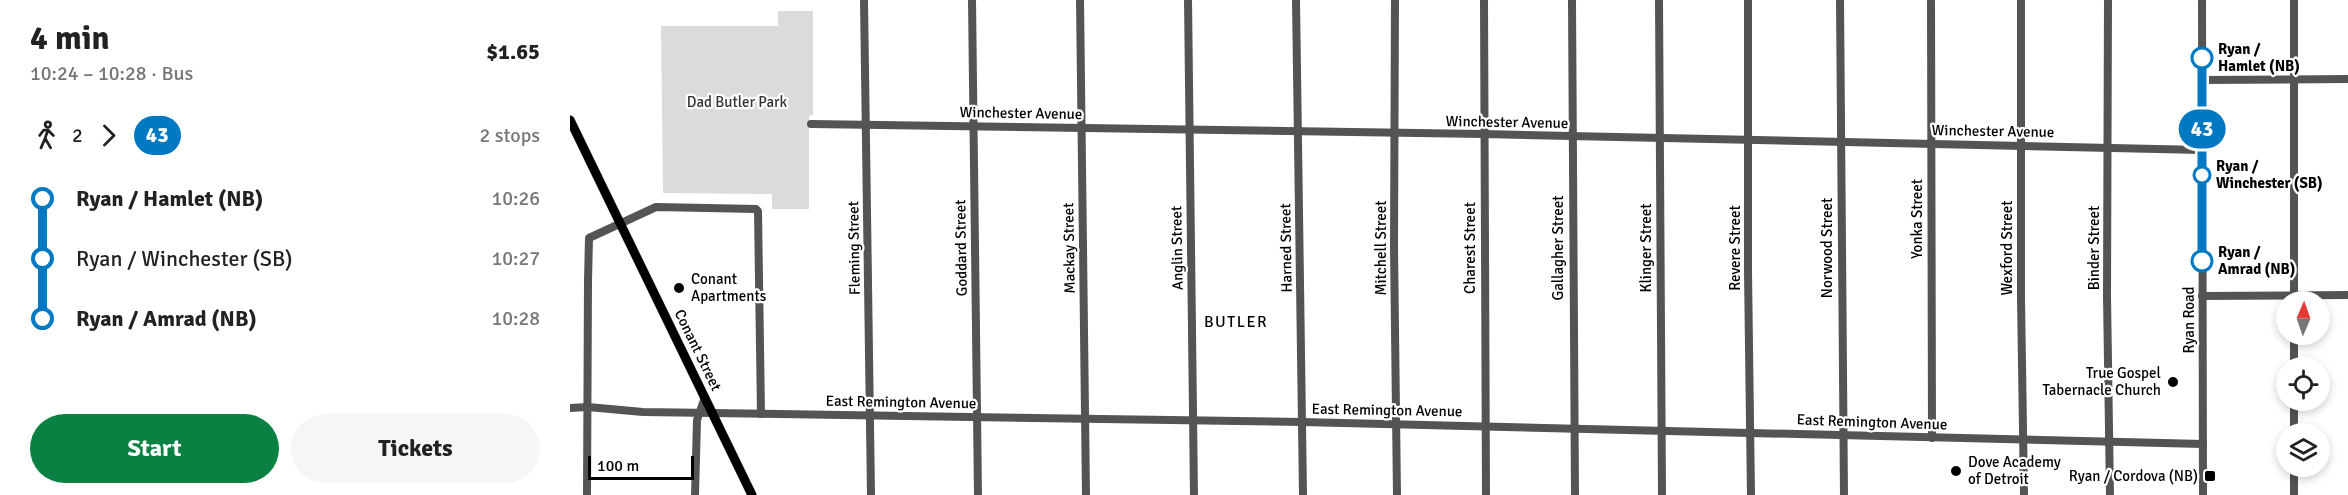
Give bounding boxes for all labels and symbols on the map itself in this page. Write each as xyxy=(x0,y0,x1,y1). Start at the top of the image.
place label: Ryan / Hamlet (NB) xyxy=(2218,40,2300,75)
marker: Ryan / Hamlet (NB) xyxy=(2191,47,2213,69)
park label: Dad Butler Park xyxy=(687,93,788,111)
street label: Winchester Avenue xyxy=(960,103,1082,123)
line badge: 43 xyxy=(2175,110,2229,148)
street label: Winchester Avenue xyxy=(1446,112,1568,132)
street label: Winchester Avenue xyxy=(1932,121,2054,141)
place label: Ryan / Winchester (SB) xyxy=(2216,157,2323,192)
marker: Ryan / Winchester (SB) xyxy=(2193,166,2211,184)
street label: Yonka Street xyxy=(1908,179,1926,259)
street label: Gallagher Street xyxy=(1549,196,1567,300)
street label: Norwood Street xyxy=(1818,198,1836,298)
street label: Goddard Street xyxy=(951,200,971,296)
street label: Wexford Street xyxy=(1998,200,2016,296)
street label: Fleming Street xyxy=(844,201,864,295)
street label: Mitchell Street xyxy=(1372,201,1390,296)
street label: Mackay Street xyxy=(1059,202,1079,294)
street label: Charest Street xyxy=(1461,202,1479,294)
street label: Harned Street xyxy=(1276,203,1296,293)
street label: Klinger Street xyxy=(1637,204,1655,292)
street label: Revere Street xyxy=(1726,205,1744,291)
street label: Anglin Street xyxy=(1167,206,1187,290)
street label: Binder Street xyxy=(2085,206,2103,290)
place label: Ryan / Amrad (NB) xyxy=(2218,243,2295,278)
marker: Ryan / Amrad (NB) xyxy=(2191,250,2213,272)
place label: Conant Apartments xyxy=(691,270,767,305)
marker: Conant Apartments xyxy=(672,281,686,295)
street label: Ryan Road xyxy=(2180,286,2198,354)
north arrow xyxy=(2276,291,2330,345)
street label: Conant Street xyxy=(671,306,725,394)
district label: BUTLER xyxy=(1204,312,1268,332)
place label: True Gospel Tabernacle Church xyxy=(2042,364,2161,399)
marker: True Gospel Tabernacle Church xyxy=(2166,375,2180,389)
street label: East Remington Avenue xyxy=(825,392,977,412)
street label: East Remington Avenue xyxy=(1311,400,1463,420)
street label: East Remington Avenue xyxy=(1796,410,1948,434)
scale bar xyxy=(588,453,694,480)
place label: Dove Academy of Detroit xyxy=(1968,453,2061,488)
marker: Dove Academy of Detroit xyxy=(1949,464,1963,478)
place label: Ryan / Cordova (NB) xyxy=(2069,467,2198,485)
marker: Ryan / Cordova (NB) xyxy=(2203,469,2217,483)

